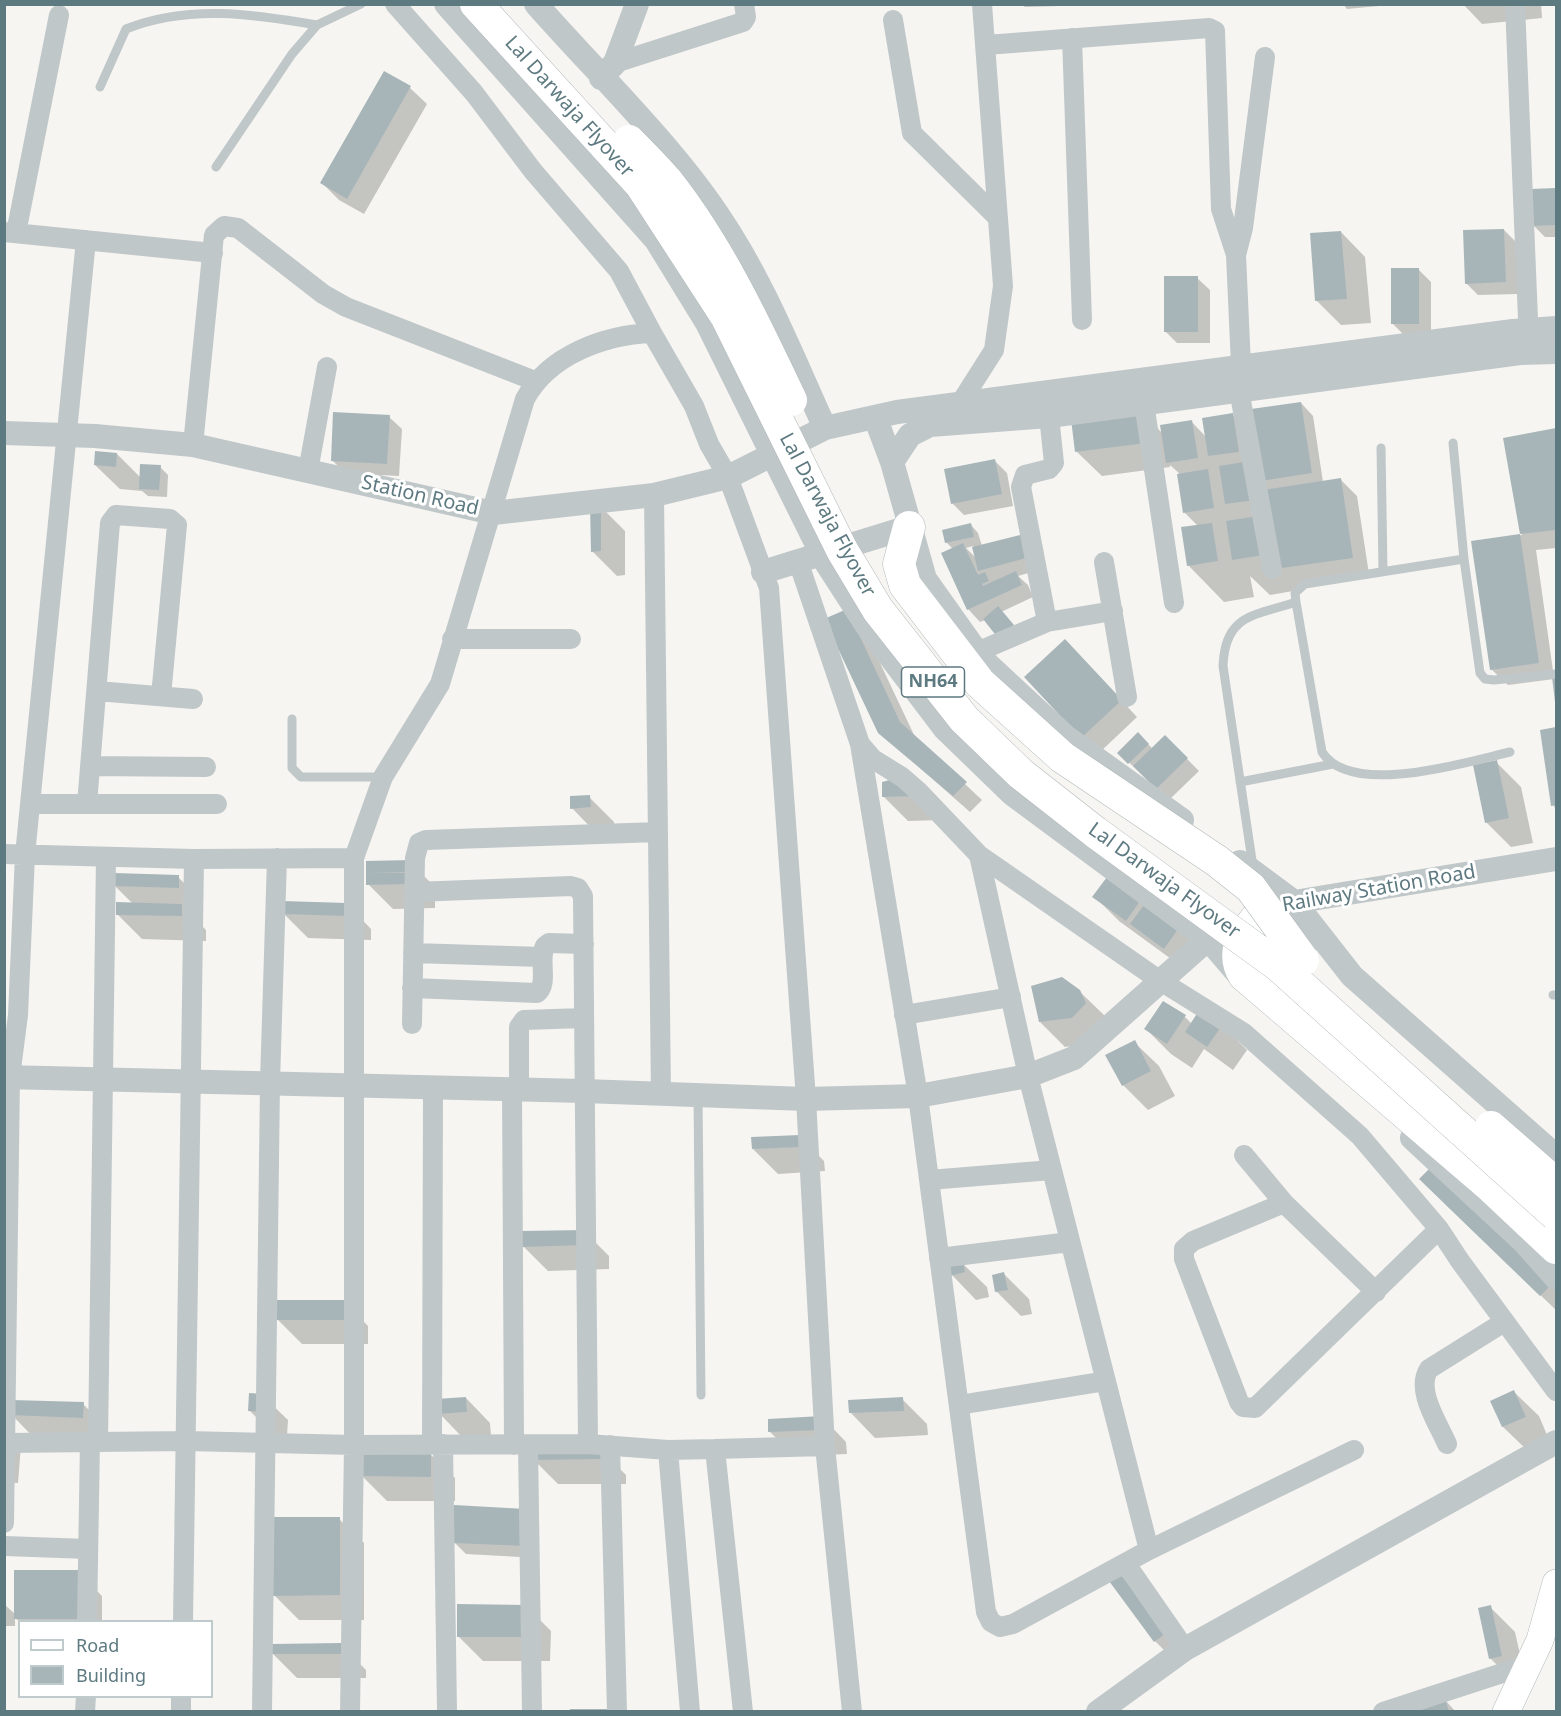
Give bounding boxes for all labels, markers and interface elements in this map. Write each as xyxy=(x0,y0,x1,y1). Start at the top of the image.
street label: Lal Darwaja Flyover xyxy=(499,31,639,183)
street label: Lal Darwaja Flyover xyxy=(774,429,880,601)
street label: Station Road xyxy=(359,471,481,521)
road number: NH64 xyxy=(902,667,964,697)
street label: Lal Darwaja Flyover xyxy=(1083,818,1245,944)
street label: Railway Station Road xyxy=(1280,860,1478,918)
legend xyxy=(18,1620,213,1698)
text: Road xyxy=(76,1633,119,1657)
text: Building xyxy=(76,1663,146,1687)

